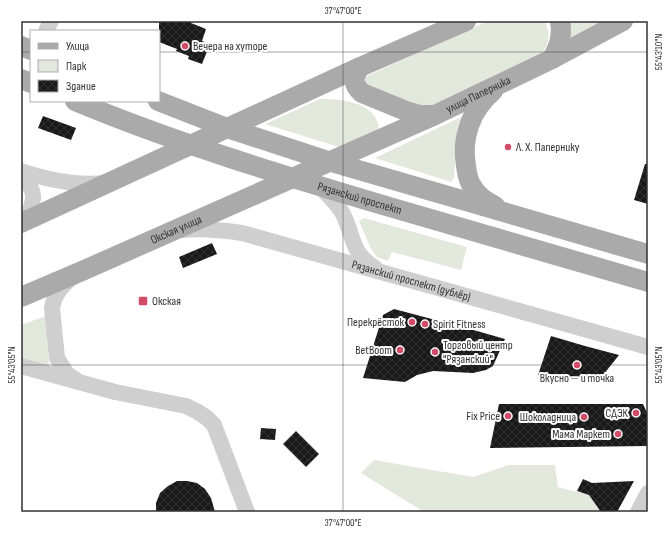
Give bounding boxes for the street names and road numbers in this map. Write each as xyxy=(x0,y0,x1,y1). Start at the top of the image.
street label: улица Паперника xyxy=(443,72,513,116)
street label: Рязанский проспект xyxy=(316,178,404,218)
street label: Окская улица xyxy=(148,211,204,247)
street label: Рязанский проспект (дублёр) xyxy=(350,257,472,304)

